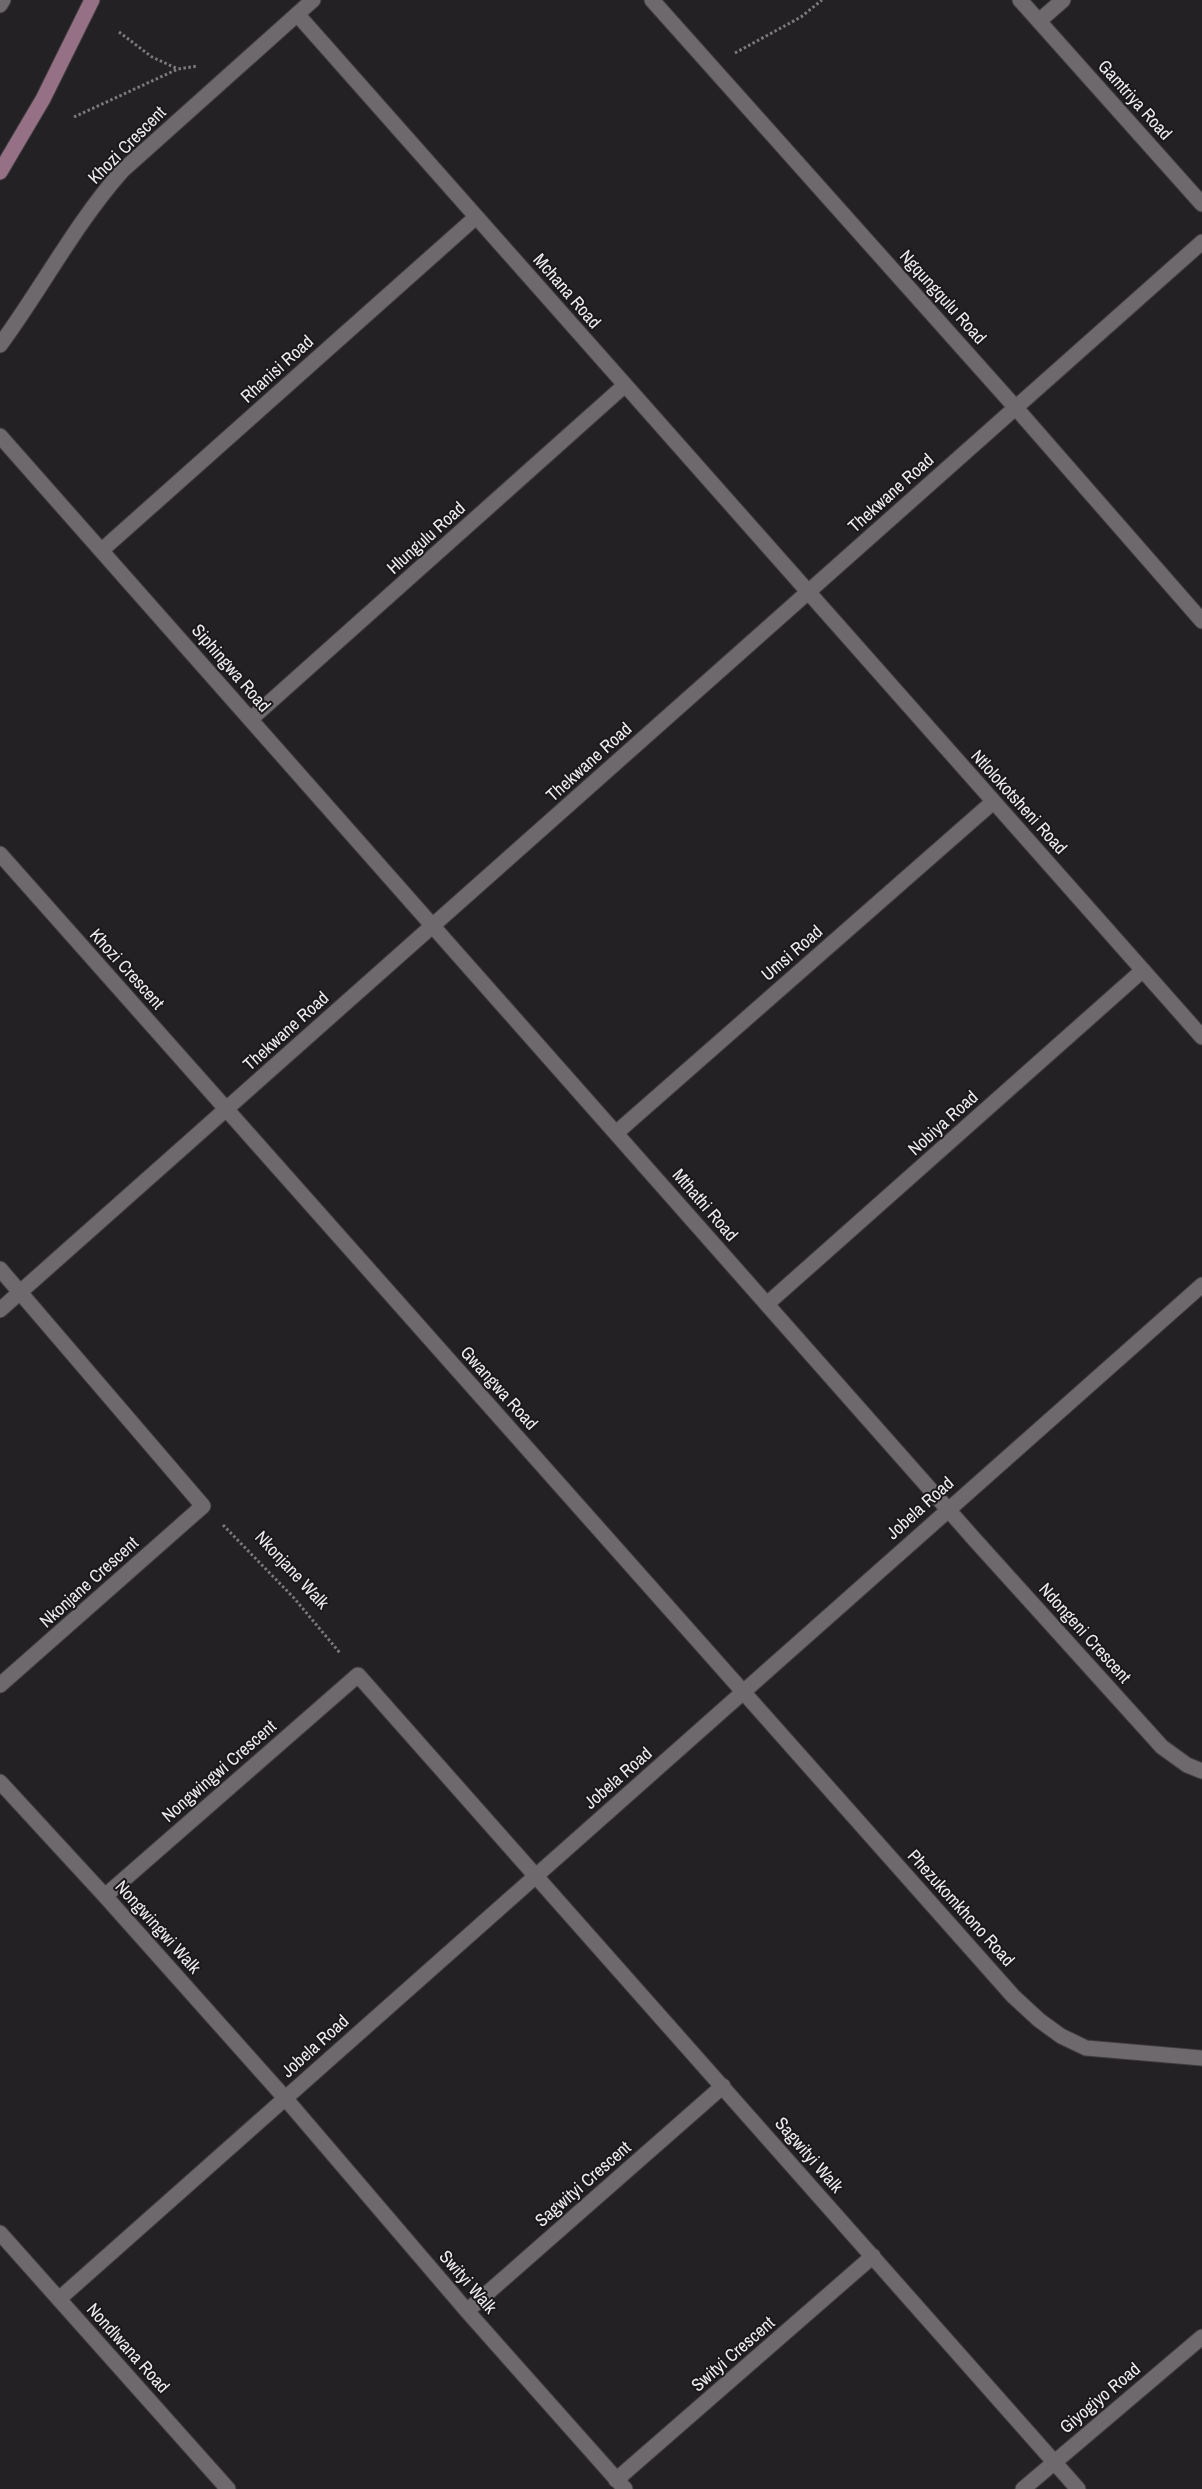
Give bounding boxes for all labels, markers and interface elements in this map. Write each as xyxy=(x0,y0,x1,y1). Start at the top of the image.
street label: Gamtriya Road xyxy=(1093,54,1178,145)
street label: Khozi Crescent xyxy=(82,100,171,189)
street label: Ngqungqulu Road xyxy=(894,244,992,349)
street label: Mchana Road xyxy=(528,248,607,334)
street label: Rhanisi Road xyxy=(235,329,319,408)
street label: Thekwane Road xyxy=(842,447,939,538)
street label: Hlungulu Road xyxy=(381,496,470,580)
street label: Siphingwa Road xyxy=(186,618,277,717)
street label: Thekwane Road xyxy=(540,716,637,807)
street label: Ntlolokotsheni Road xyxy=(966,744,1073,859)
street label: Umsi Road xyxy=(756,919,828,986)
street label: Khozi Crescent xyxy=(84,923,170,1015)
street label: Thekwane Road xyxy=(237,985,334,1076)
street label: Nobiya Road xyxy=(902,1085,983,1161)
street label: Mthathi Road xyxy=(667,1163,744,1246)
street label: Gwangwa Road xyxy=(455,1340,544,1435)
street label: Jobela Road xyxy=(881,1471,959,1545)
street label: Nkonjane Walk xyxy=(250,1525,336,1615)
street label: Nkonjane Crescent xyxy=(34,1530,144,1633)
street label: Ndongeni Crescent xyxy=(1034,1577,1137,1688)
street label: Nongwingwi Crescent xyxy=(156,1714,281,1827)
street label: Jobela Road xyxy=(578,1741,657,1814)
street label: Phezukomkhono Road xyxy=(902,1844,1021,1972)
street label: Nongwingwi Walk xyxy=(110,1875,207,1979)
street label: Jobela Road xyxy=(276,2009,354,2083)
street label: Sagwityi Walk xyxy=(769,2111,850,2198)
street label: Sagwityi Crescent xyxy=(529,2135,636,2232)
street label: Swityi Walk xyxy=(434,2245,503,2319)
street label: Nondlwana Road xyxy=(81,2297,176,2398)
street label: Swityi Crescent xyxy=(685,2310,780,2397)
street label: Giyogiyo Road xyxy=(1054,2356,1145,2439)

